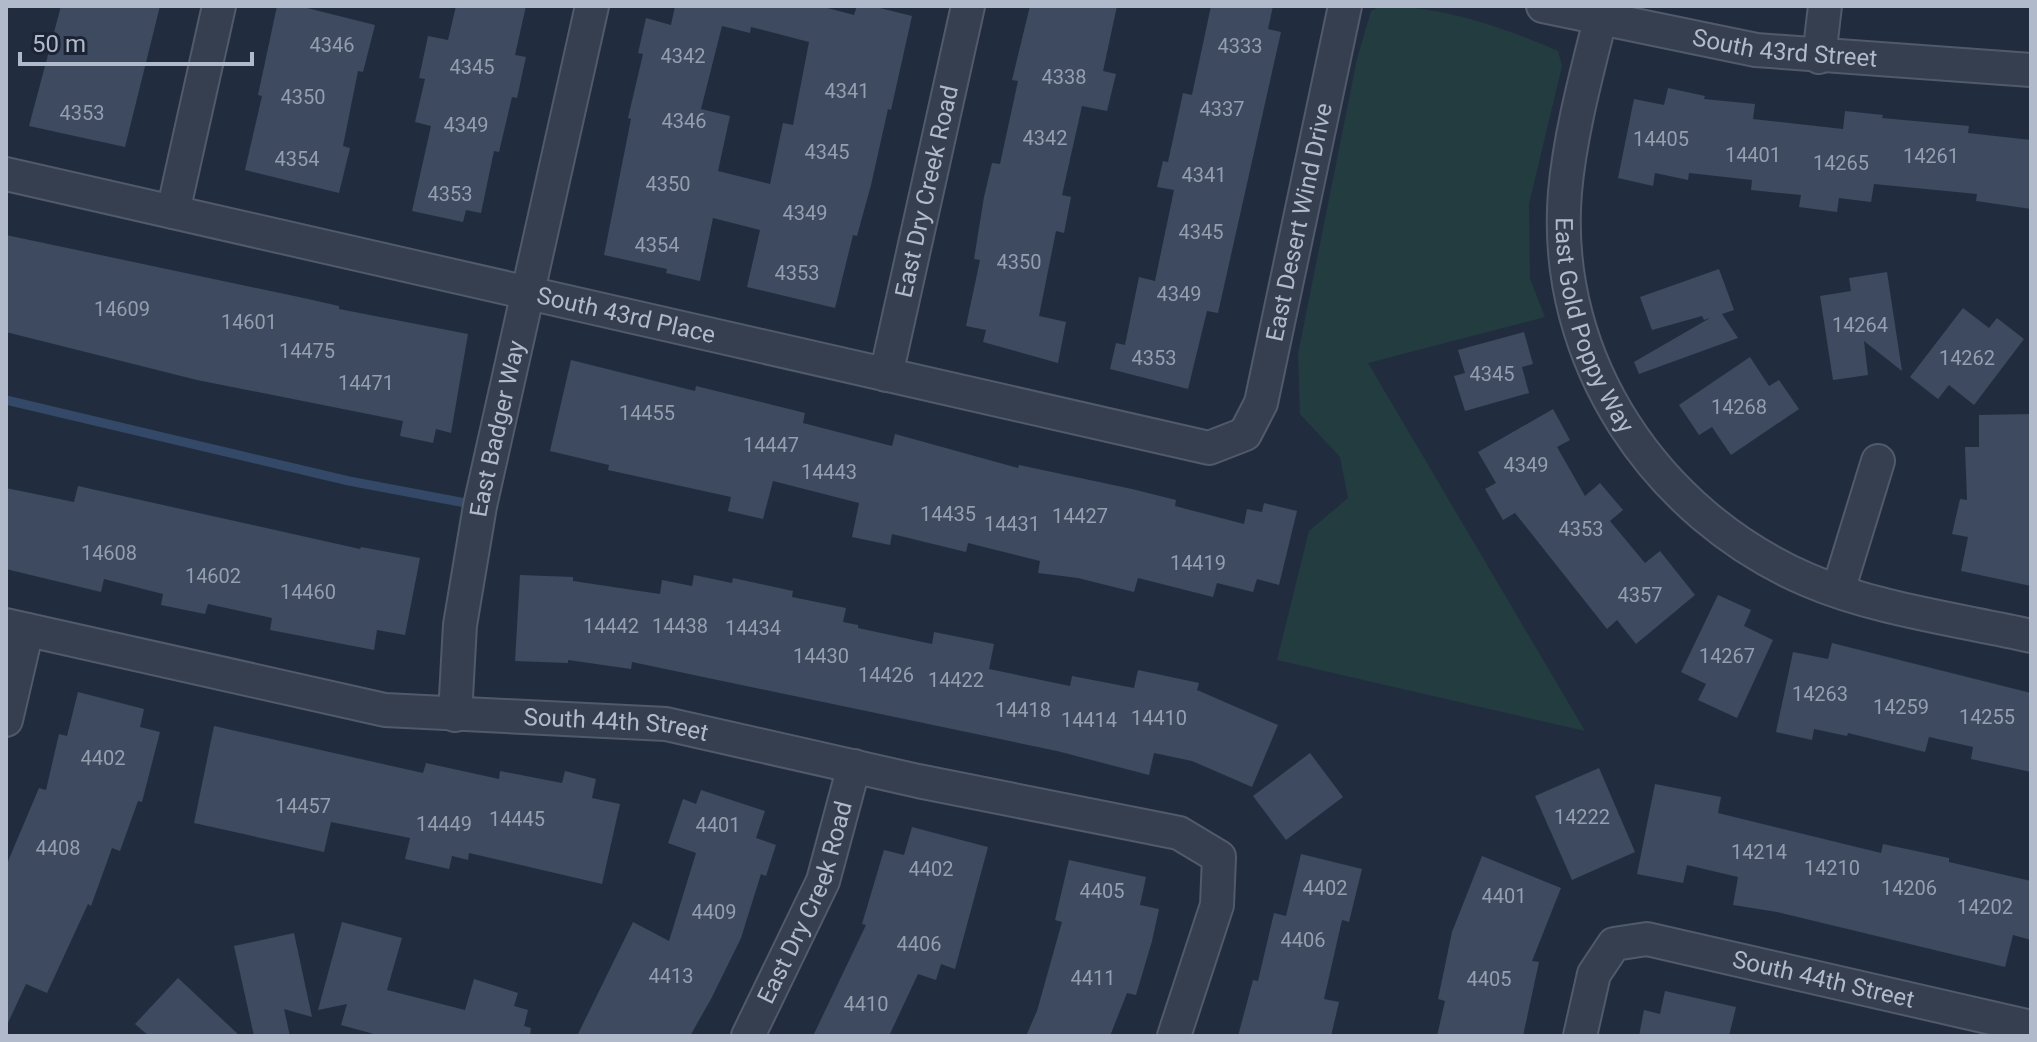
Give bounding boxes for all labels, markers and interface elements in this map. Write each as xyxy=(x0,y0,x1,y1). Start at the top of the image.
scale bar xyxy=(20,16,252,66)
street label: South 43rd Street xyxy=(1690,23,1878,73)
text: 50 m xyxy=(32,30,86,58)
house number: 4346 xyxy=(310,33,354,57)
house number: 4333 xyxy=(1218,34,1262,58)
house number: 4342 xyxy=(661,44,705,68)
house number: 4345 xyxy=(450,55,494,79)
house number: 4338 xyxy=(1042,65,1086,89)
house number: 4341 xyxy=(825,79,869,103)
street label: East Dry Creek Road xyxy=(890,83,964,300)
house number: 4350 xyxy=(281,85,325,109)
house number: 4337 xyxy=(1200,97,1244,121)
house number: 4353 xyxy=(60,101,104,125)
street label: East Desert Wind Drive xyxy=(1260,101,1338,344)
house number: 4346 xyxy=(662,109,706,133)
house number: 4349 xyxy=(444,113,488,137)
house number: 4342 xyxy=(1023,126,1067,150)
house number: 14405 xyxy=(1633,127,1689,151)
house number: 4345 xyxy=(805,140,849,164)
house number: 14401 xyxy=(1725,143,1781,167)
house number: 14261 xyxy=(1903,144,1959,168)
house number: 4354 xyxy=(275,147,319,171)
house number: 14265 xyxy=(1813,151,1869,175)
house number: 4341 xyxy=(1182,163,1226,187)
house number: 4350 xyxy=(646,172,690,196)
house number: 4353 xyxy=(428,182,472,206)
house number: 4349 xyxy=(783,201,827,225)
street label: East Gold Poppy Way xyxy=(1550,217,1640,439)
house number: 4345 xyxy=(1179,220,1223,244)
house number: 4354 xyxy=(635,233,679,257)
house number: 4350 xyxy=(997,250,1041,274)
house number: 4353 xyxy=(775,261,819,285)
street label: South 43rd Place xyxy=(534,281,718,349)
house number: 4349 xyxy=(1157,282,1201,306)
house number: 14609 xyxy=(94,297,150,321)
house number: 14601 xyxy=(221,310,277,334)
house number: 14264 xyxy=(1832,313,1888,337)
street label: East Badger Way xyxy=(464,337,531,519)
house number: 14475 xyxy=(279,339,335,363)
house number: 4353 xyxy=(1132,346,1176,370)
house number: 14262 xyxy=(1939,346,1995,370)
house number: 4345 xyxy=(1470,362,1514,386)
house number: 14471 xyxy=(338,371,394,395)
house number: 14268 xyxy=(1711,395,1767,419)
house number: 14455 xyxy=(619,401,675,425)
house number: 14447 xyxy=(743,433,799,457)
house number: 4349 xyxy=(1504,453,1548,477)
house number: 14443 xyxy=(801,460,857,484)
house number: 14435 xyxy=(920,502,976,526)
house number: 14427 xyxy=(1052,504,1108,528)
house number: 14431 xyxy=(984,512,1040,536)
house number: 4353 xyxy=(1559,517,1603,541)
house number: 14608 xyxy=(81,541,137,565)
house number: 14419 xyxy=(1170,551,1226,575)
house number: 14602 xyxy=(185,564,241,588)
house number: 14460 xyxy=(280,580,336,604)
house number: 4357 xyxy=(1618,583,1662,607)
house number: 14442 xyxy=(583,614,639,638)
house number: 14438 xyxy=(652,614,708,638)
house number: 14434 xyxy=(725,616,781,640)
house number: 14430 xyxy=(793,644,849,668)
house number: 14267 xyxy=(1699,644,1755,668)
house number: 14426 xyxy=(858,663,914,687)
house number: 14422 xyxy=(928,668,984,692)
house number: 14263 xyxy=(1792,682,1848,706)
house number: 14259 xyxy=(1873,695,1929,719)
house number: 14418 xyxy=(995,698,1051,722)
street label: South 44th Street xyxy=(523,703,711,747)
house number: 14255 xyxy=(1959,705,2015,729)
house number: 14410 xyxy=(1131,706,1187,730)
house number: 14414 xyxy=(1061,708,1117,732)
house number: 4402 xyxy=(81,746,125,770)
house number: 14457 xyxy=(275,794,331,818)
street label: East Dry Creek Road xyxy=(752,798,858,1008)
house number: 14222 xyxy=(1554,805,1610,829)
house number: 14445 xyxy=(489,807,545,831)
house number: 14449 xyxy=(416,812,472,836)
house number: 4401 xyxy=(696,813,740,837)
house number: 4408 xyxy=(36,836,80,860)
house number: 14214 xyxy=(1731,840,1787,864)
house number: 14210 xyxy=(1804,856,1860,880)
house number: 4402 xyxy=(909,857,953,881)
house number: 4402 xyxy=(1303,876,1347,900)
house number: 14206 xyxy=(1881,876,1937,900)
house number: 4405 xyxy=(1080,879,1124,903)
house number: 4401 xyxy=(1482,884,1526,908)
house number: 14202 xyxy=(1957,895,2013,919)
house number: 4409 xyxy=(692,900,736,924)
house number: 4406 xyxy=(1281,928,1325,952)
house number: 4406 xyxy=(897,932,941,956)
street label: South 44th Street xyxy=(1730,945,1917,1014)
house number: 4413 xyxy=(649,964,693,988)
house number: 4411 xyxy=(1071,966,1115,990)
house number: 4405 xyxy=(1467,967,1511,991)
house number: 4410 xyxy=(844,992,888,1016)

